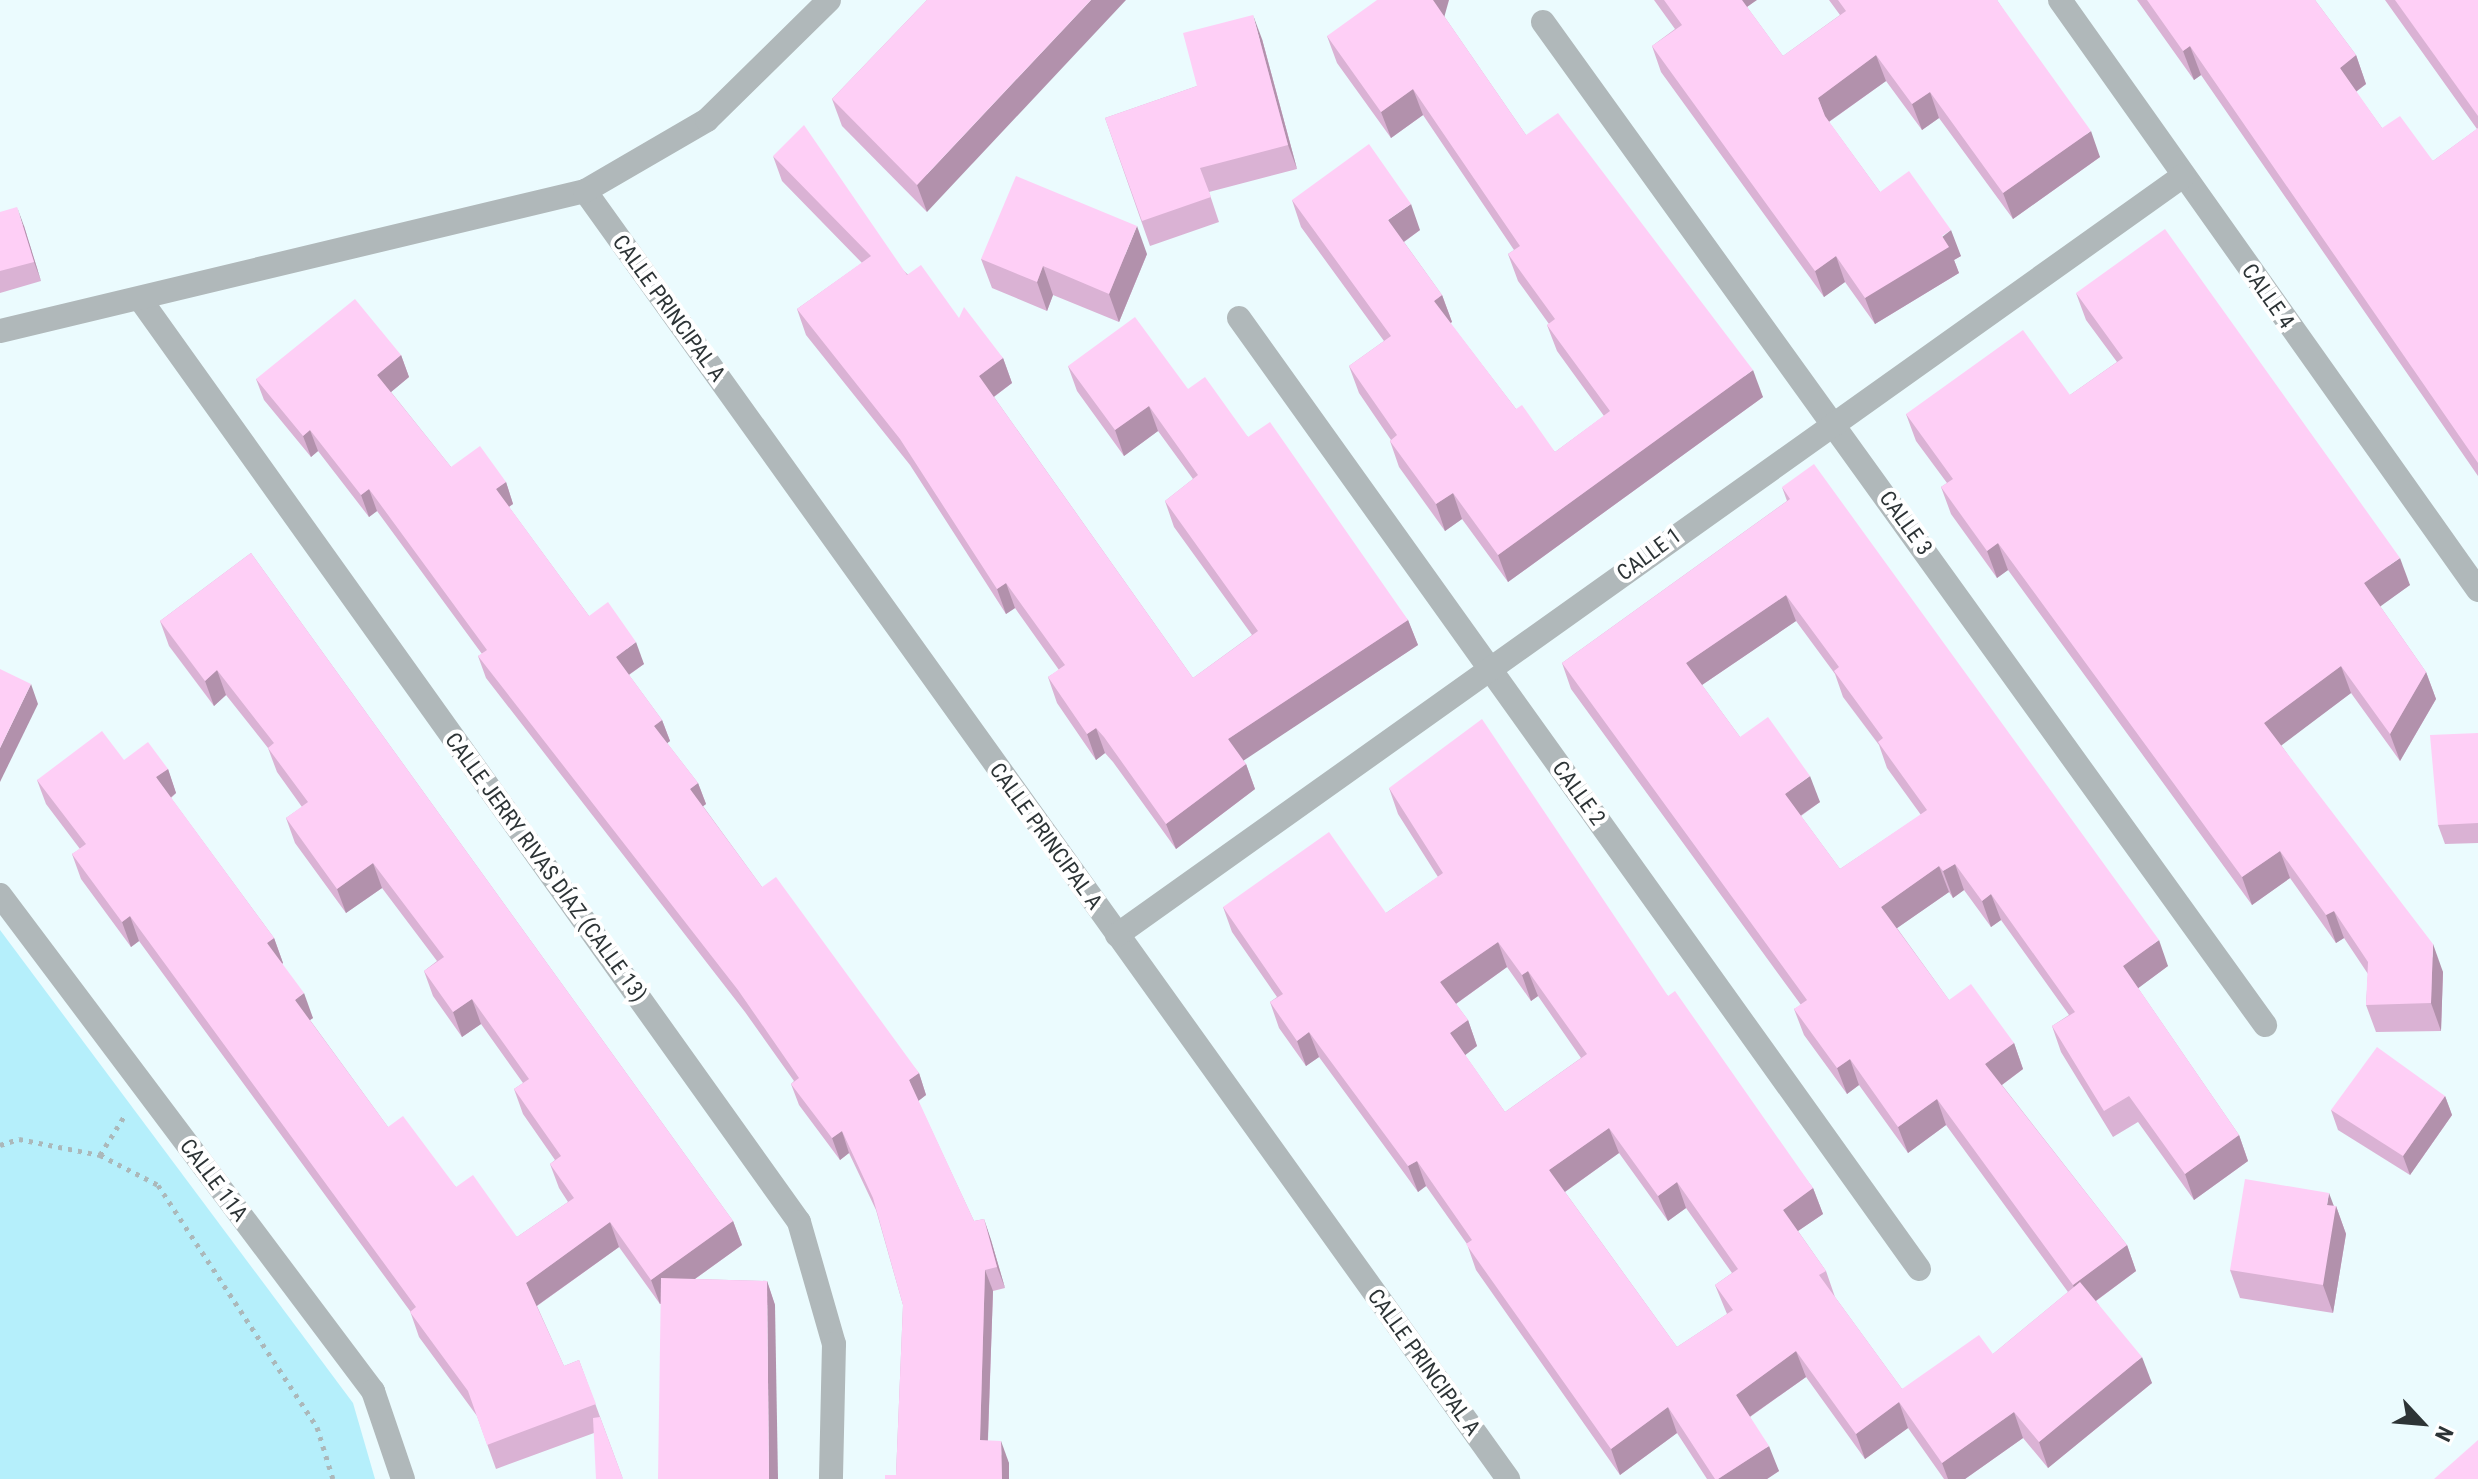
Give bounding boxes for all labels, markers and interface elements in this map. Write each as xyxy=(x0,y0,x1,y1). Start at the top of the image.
street label: CALLE PRINCIPAL A xyxy=(607,230,731,386)
street label: CALLE 4 xyxy=(2236,259,2300,333)
street label: CALLE 3 xyxy=(1874,486,1938,560)
street label: CALLE 1 xyxy=(1612,522,1686,586)
street label: CALLE JERRY RIVAS DÍAZ (CALLE 13) xyxy=(439,727,653,1007)
street label: CALLE 2 xyxy=(1547,756,1611,830)
street label: CALLE PRINCIPAL A xyxy=(984,758,1108,914)
street label: CALLE 11A xyxy=(174,1134,254,1226)
street label: CALLE PRINCIPAL A xyxy=(1362,1284,1486,1440)
north arrow xyxy=(2382,1383,2462,1463)
text: N xyxy=(2430,1422,2458,1445)

